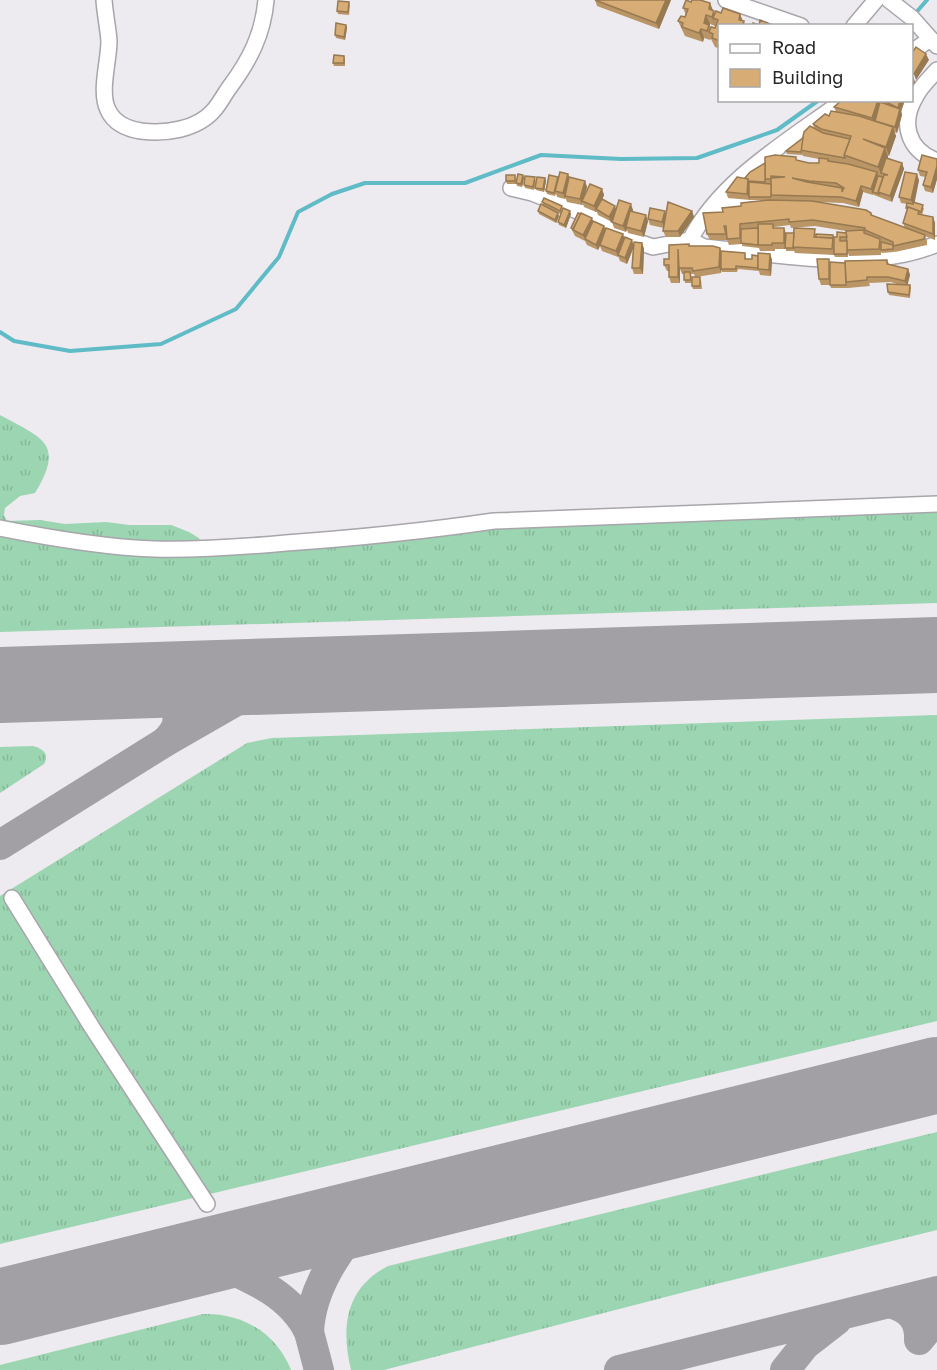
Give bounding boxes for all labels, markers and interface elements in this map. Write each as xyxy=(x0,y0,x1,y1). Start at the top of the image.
legend xyxy=(718,24,913,102)
text: Road xyxy=(772,36,816,58)
text: Building xyxy=(772,66,843,88)

